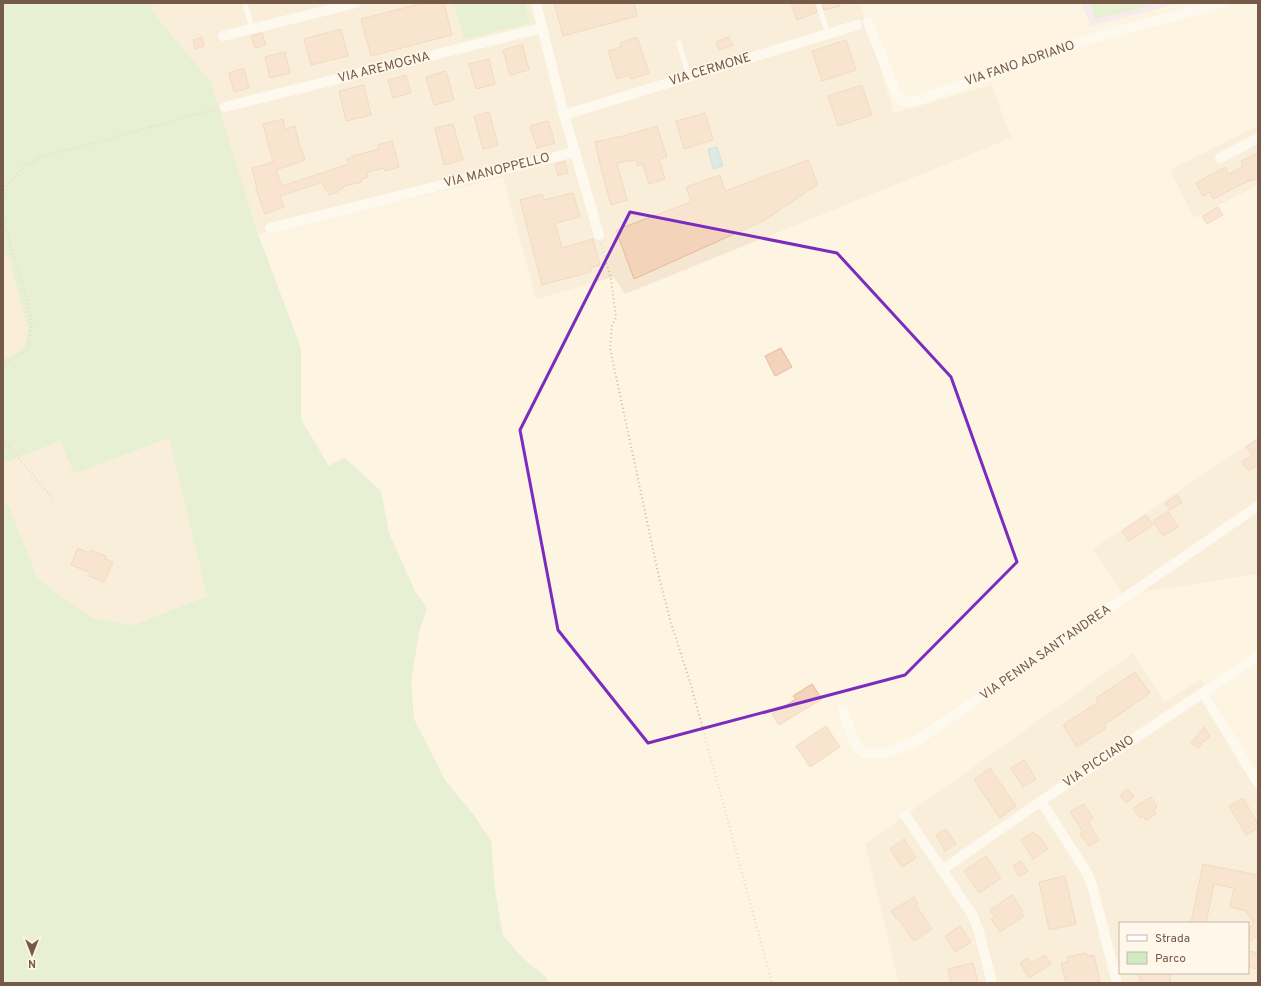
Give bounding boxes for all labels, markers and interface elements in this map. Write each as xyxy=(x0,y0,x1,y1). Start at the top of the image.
street label: VIA FANO ADRIANO xyxy=(963,38,1077,90)
street label: VIA AREMOGNA xyxy=(336,49,432,87)
street label: VIA CERMONE xyxy=(667,50,753,90)
street label: VIA MANOPPELLO xyxy=(442,150,552,192)
street label: VIA PENNA SANT'ANDREA xyxy=(978,602,1115,704)
street label: VIA PICCIANO xyxy=(1060,732,1138,792)
legend xyxy=(1119,922,1249,974)
text: Strada xyxy=(1155,931,1190,947)
north arrow xyxy=(12,934,52,974)
text: Parco xyxy=(1155,951,1186,967)
text: N xyxy=(28,956,36,970)

